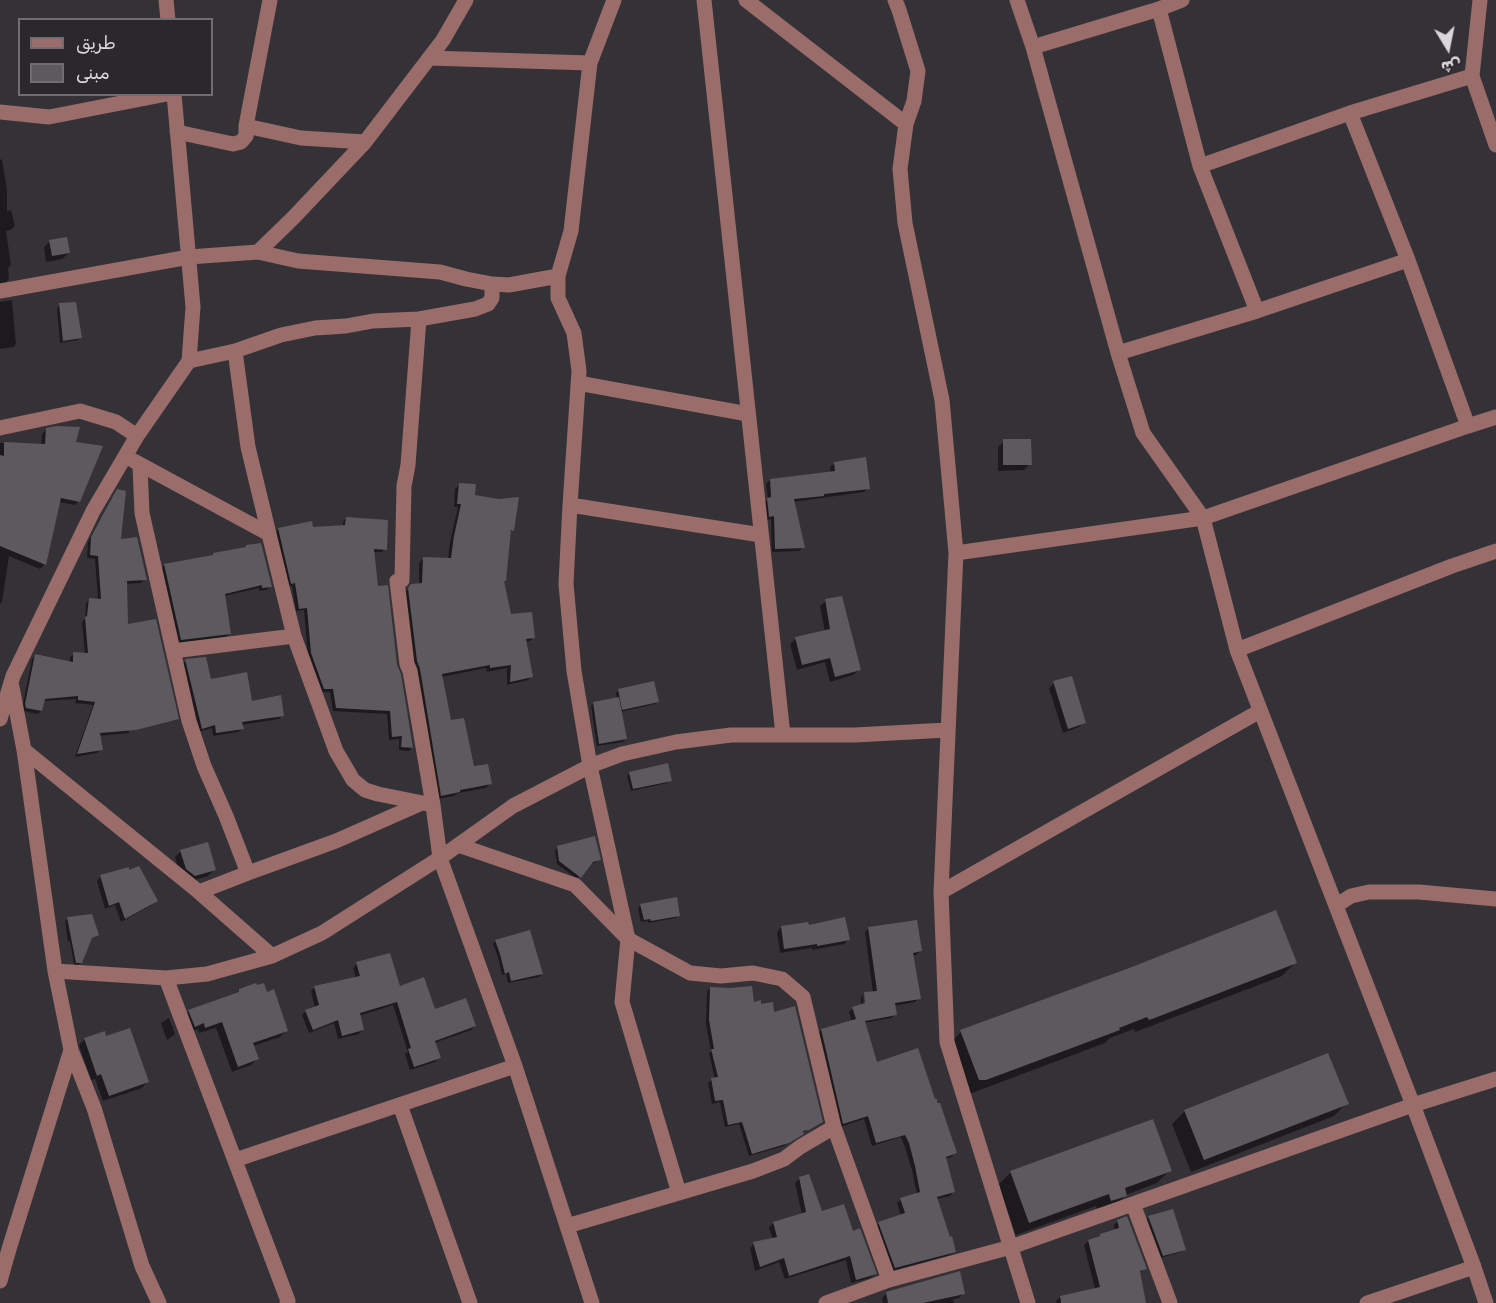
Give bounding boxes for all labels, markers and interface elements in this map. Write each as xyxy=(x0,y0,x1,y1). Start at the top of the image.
legend xyxy=(18,18,213,96)
north arrow xyxy=(1418,18,1478,78)
text: طريق xyxy=(76,32,116,54)
text: ش xyxy=(1440,55,1463,77)
text: مبنى xyxy=(76,62,110,84)

